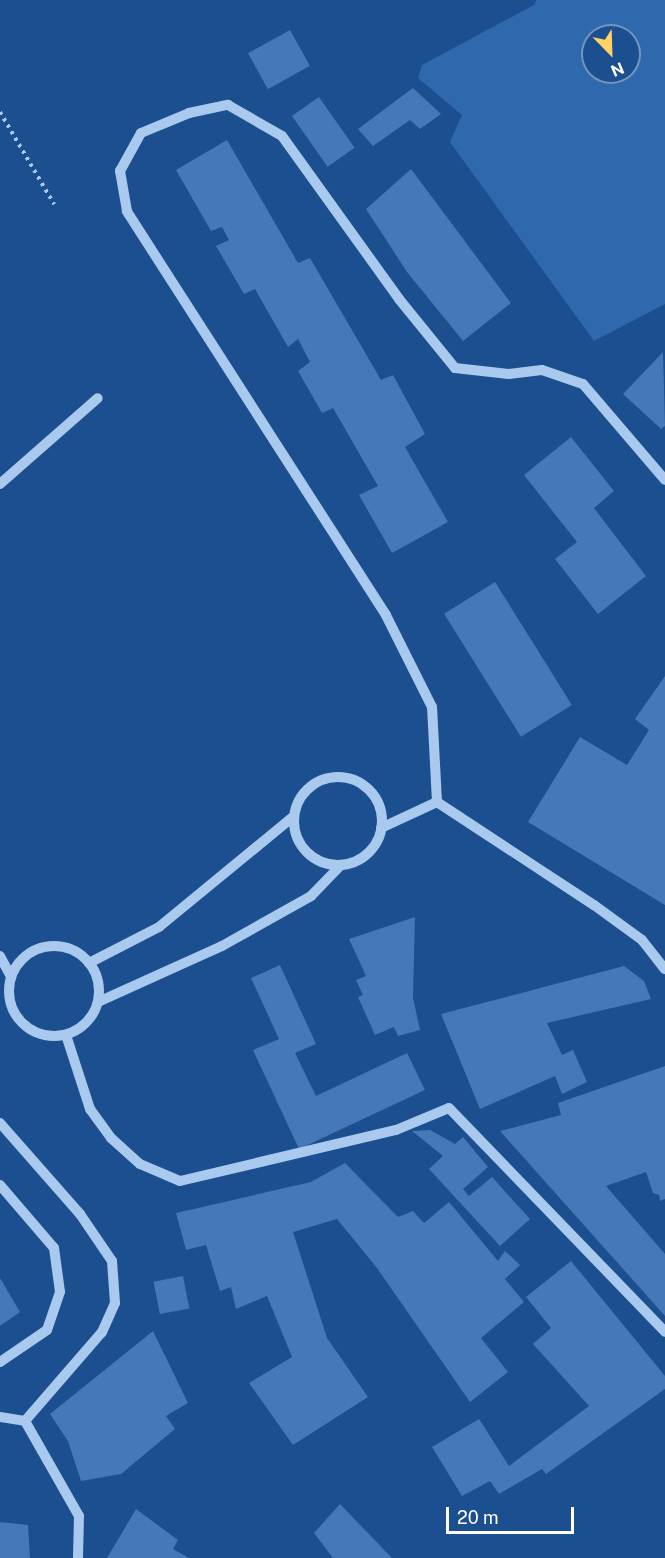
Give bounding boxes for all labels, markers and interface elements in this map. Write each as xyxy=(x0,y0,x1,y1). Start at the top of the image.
north arrow xyxy=(581,24,641,84)
text: N xyxy=(608,58,627,80)
scale bar xyxy=(449,1495,576,1533)
text: 20 m xyxy=(457,1507,499,1528)

